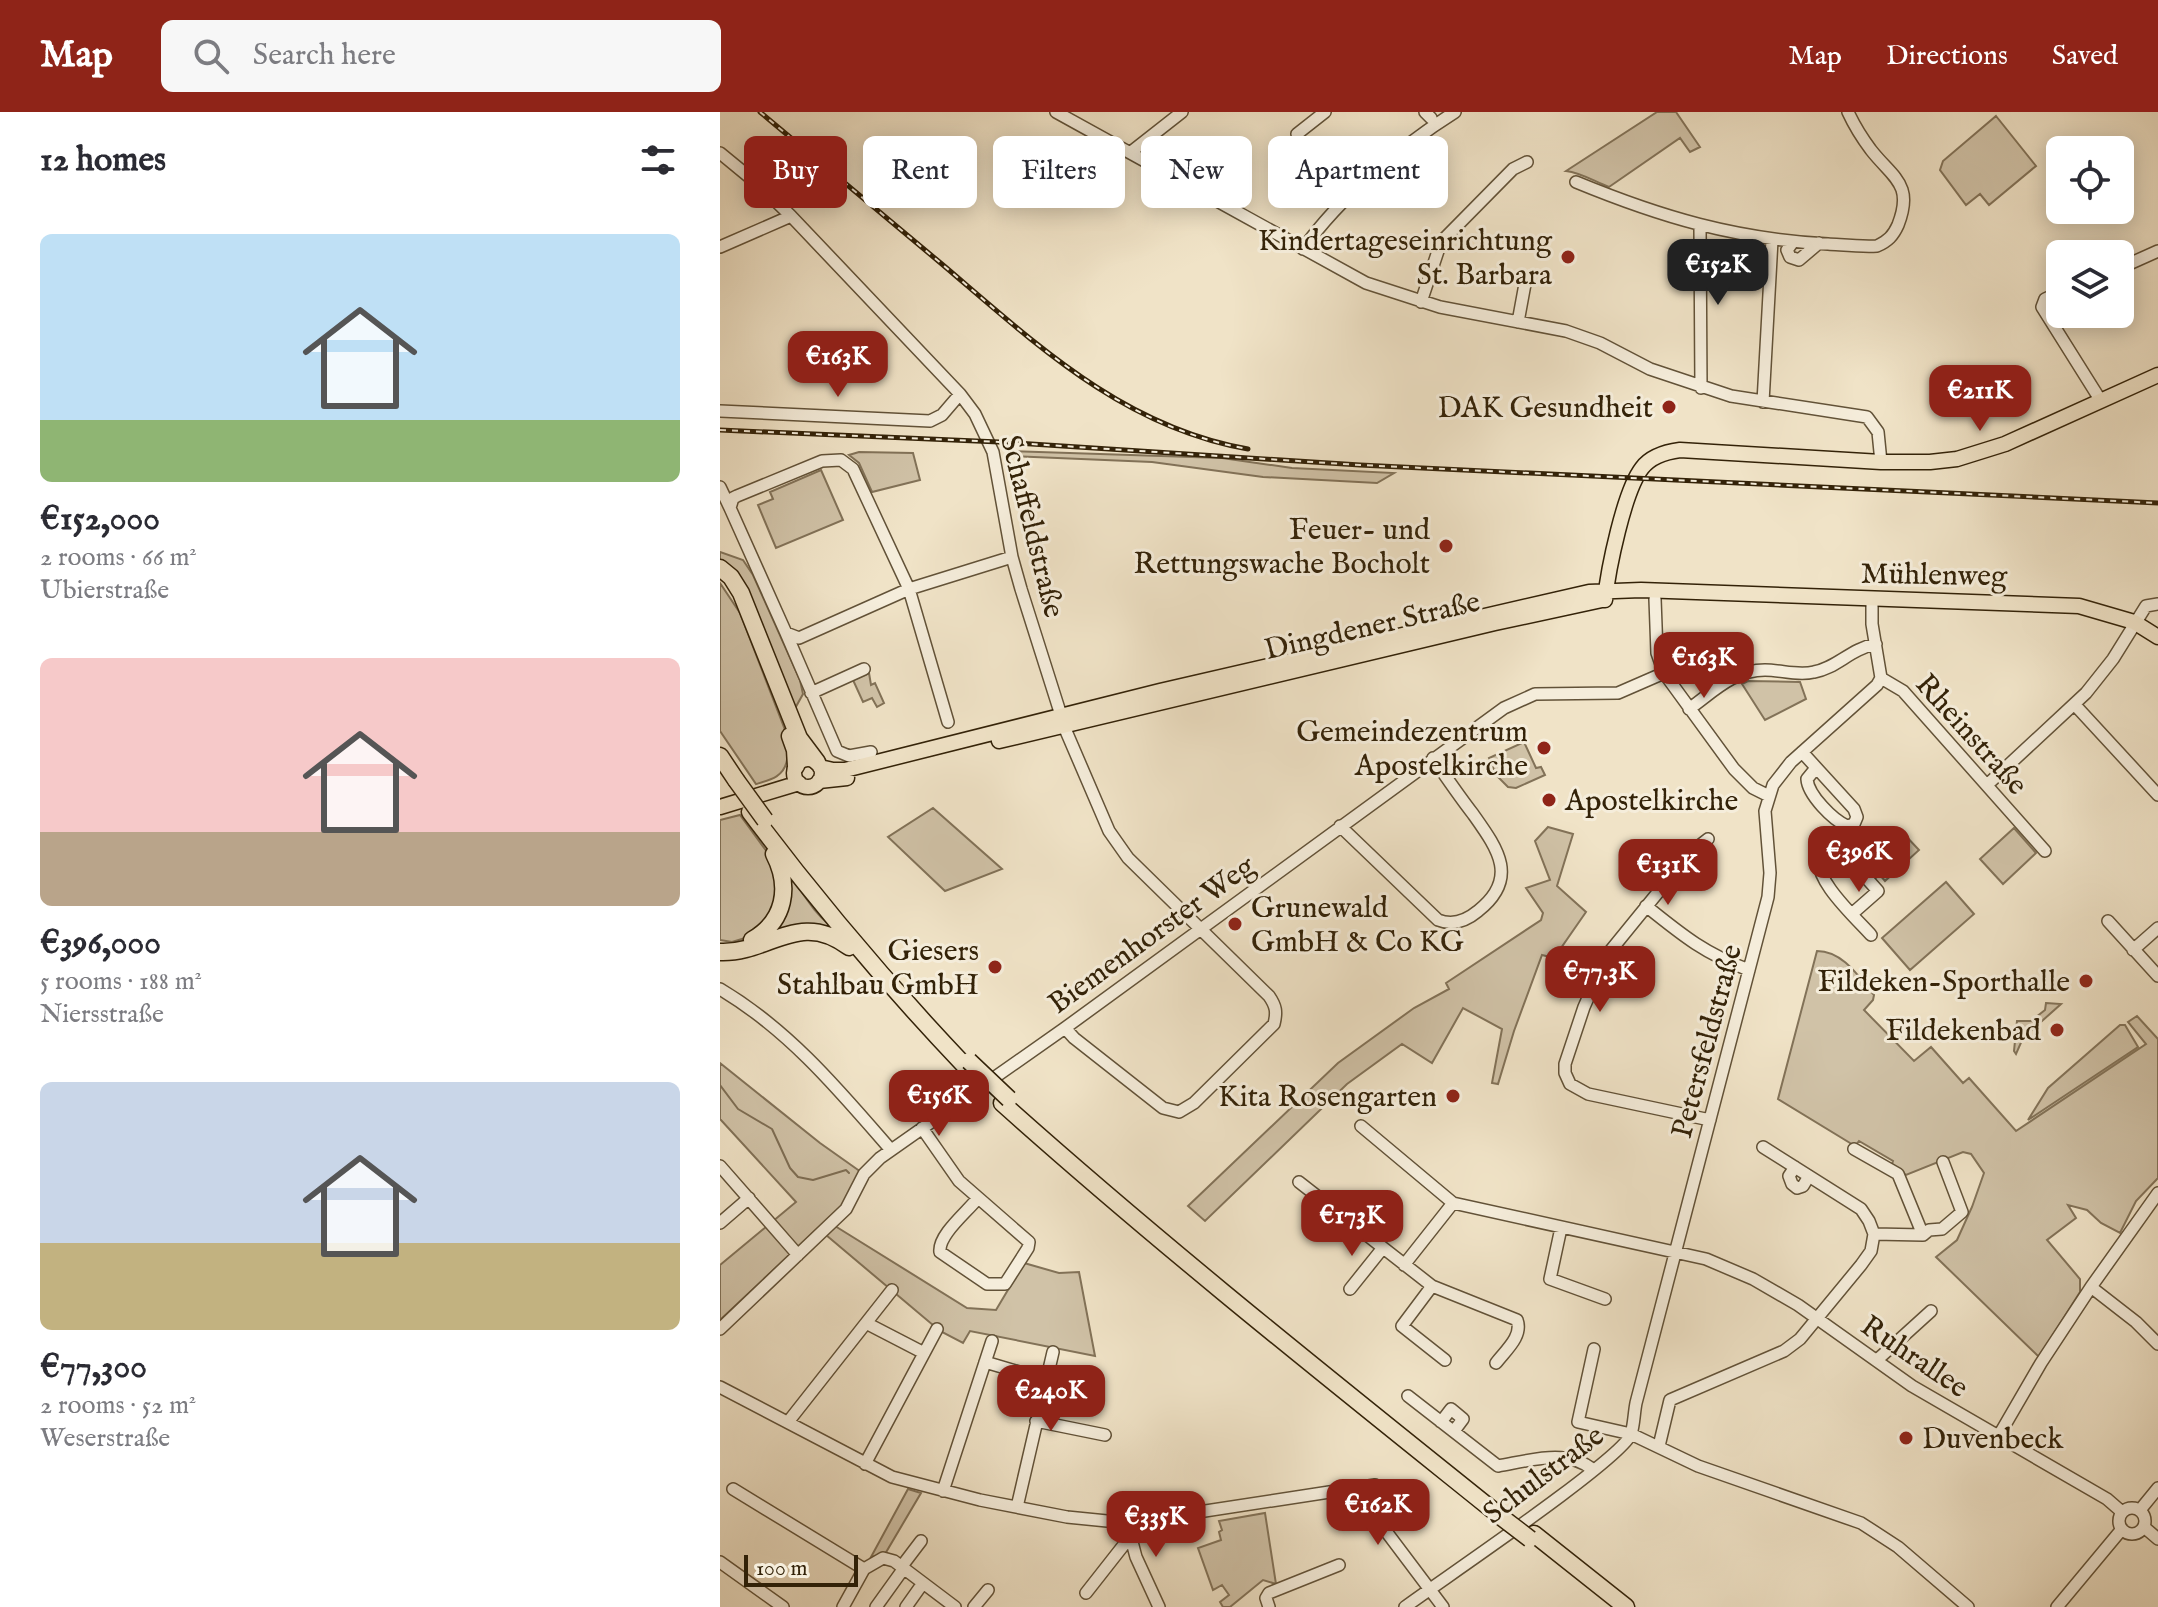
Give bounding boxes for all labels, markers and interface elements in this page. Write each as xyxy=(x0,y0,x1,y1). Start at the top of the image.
search box xyxy=(161,20,721,92)
text: Map xyxy=(40,32,113,80)
icon: search xyxy=(189,34,233,78)
text: Search here xyxy=(253,37,396,75)
text: Map xyxy=(1788,39,1842,74)
text: Directions xyxy=(1886,39,2008,74)
text: Saved xyxy=(2052,39,2118,74)
chip: Buy xyxy=(744,136,847,208)
chip: Rent xyxy=(863,136,977,208)
chip: Filters xyxy=(993,136,1125,208)
chip: New xyxy=(1141,136,1252,208)
chip: Apartment xyxy=(1268,136,1448,208)
map controls xyxy=(2046,136,2134,328)
button: locate xyxy=(2046,136,2134,224)
icon: filters xyxy=(636,138,680,182)
text: 12 homes xyxy=(40,139,166,182)
place label: Kindertageseinrichtung St. Barbara xyxy=(1258,223,1553,295)
pin: €152K xyxy=(1662,239,1774,307)
button: layers xyxy=(2046,240,2134,328)
marker: Kindertageseinrichtung St. Barbara xyxy=(1559,248,1577,266)
text: €152K xyxy=(1685,248,1751,281)
icon: home xyxy=(288,286,432,430)
pin: €163K xyxy=(782,331,894,399)
text: €163K xyxy=(806,340,870,373)
pin: €211K xyxy=(1924,365,2036,433)
text: €211K xyxy=(1947,374,2013,407)
place label: DAK Gesundheit xyxy=(1437,390,1653,428)
marker: DAK Gesundheit xyxy=(1660,398,1678,416)
street label: Schaffeldstraße xyxy=(990,431,1072,622)
text: €152,000 xyxy=(40,498,160,541)
place label: Feuer- und Rettungswache Bocholt xyxy=(1134,512,1431,584)
marker: Feuer- und Rettungswache Bocholt xyxy=(1437,537,1455,555)
text: 2 rooms · 66 m² xyxy=(40,541,197,574)
street label: Mühlenweg xyxy=(1860,556,2008,596)
text: Ubierstraße xyxy=(40,574,169,607)
street label: Dingdener Straße xyxy=(1261,584,1484,670)
pin: €163K xyxy=(1648,632,1760,700)
text: €163K xyxy=(1672,641,1736,674)
street label: Rheinstraße xyxy=(1906,667,2035,804)
icon: home xyxy=(288,710,432,854)
place label: Gemeindezentrum Apostelkirche xyxy=(1296,714,1528,786)
marker: Gemeindezentrum Apostelkirche xyxy=(1535,739,1553,757)
place label: Apostelkirche xyxy=(1564,783,1738,821)
marker: Apostelkirche xyxy=(1540,791,1558,809)
pin: €396K xyxy=(1803,826,1915,894)
text: €396K xyxy=(1826,835,1892,868)
pin: €131K xyxy=(1612,839,1724,907)
street label: Biemenhorster Weg xyxy=(1041,847,1264,1023)
text: €131K xyxy=(1636,848,1700,881)
place label: Grunewald GmbH & Co KG xyxy=(1251,890,1464,962)
marker: Grunewald GmbH & Co KG xyxy=(1226,915,1244,933)
text: €396,000 xyxy=(40,922,161,965)
place label: Giesers Stahlbau GmbH xyxy=(777,933,979,1005)
street label: Petersfeldstraße xyxy=(1664,940,1752,1143)
pin: €77.3K xyxy=(1535,946,1665,1014)
text: €77.3K xyxy=(1563,955,1637,988)
marker: Giesers Stahlbau GmbH xyxy=(986,958,1004,976)
place label: Fildeken-Sporthalle xyxy=(1818,964,2070,1002)
text: 5 rooms · 188 m² xyxy=(40,965,202,998)
marker: Fildeken-Sporthalle xyxy=(2077,972,2095,990)
text: Niersstraße xyxy=(40,998,164,1031)
place label: Fildekenbad xyxy=(1886,1013,2042,1051)
marker: Fildekenbad xyxy=(2048,1021,2066,1039)
pin: €156K xyxy=(883,1070,995,1138)
text: €156K xyxy=(907,1079,971,1112)
place label: Kita Rosengarten xyxy=(1218,1079,1437,1117)
marker: Kita Rosengarten xyxy=(1444,1087,1462,1105)
icon: home xyxy=(288,1134,432,1278)
pin: €173K xyxy=(1296,1190,1408,1258)
text: €173K xyxy=(1319,1199,1385,1232)
street label: Ruhrallee xyxy=(1853,1308,1975,1408)
text: €77,300 xyxy=(40,1346,147,1389)
pin: €240K xyxy=(995,1365,1107,1433)
text: €240K xyxy=(1015,1374,1087,1407)
text: 2 rooms · 52 m² xyxy=(40,1389,196,1422)
street label: Schulstraße xyxy=(1476,1418,1612,1533)
place label: Duvenbeck xyxy=(1922,1421,2064,1459)
text: Weserstraße xyxy=(40,1422,170,1455)
marker: Duvenbeck xyxy=(1897,1429,1915,1447)
pin: €162K xyxy=(1322,1479,1434,1547)
text: €162K xyxy=(1345,1488,1411,1521)
pin: €335K xyxy=(1100,1491,1212,1559)
text: €335K xyxy=(1125,1500,1187,1533)
scale bar xyxy=(744,1551,858,1587)
text: 100 m xyxy=(756,1555,808,1583)

